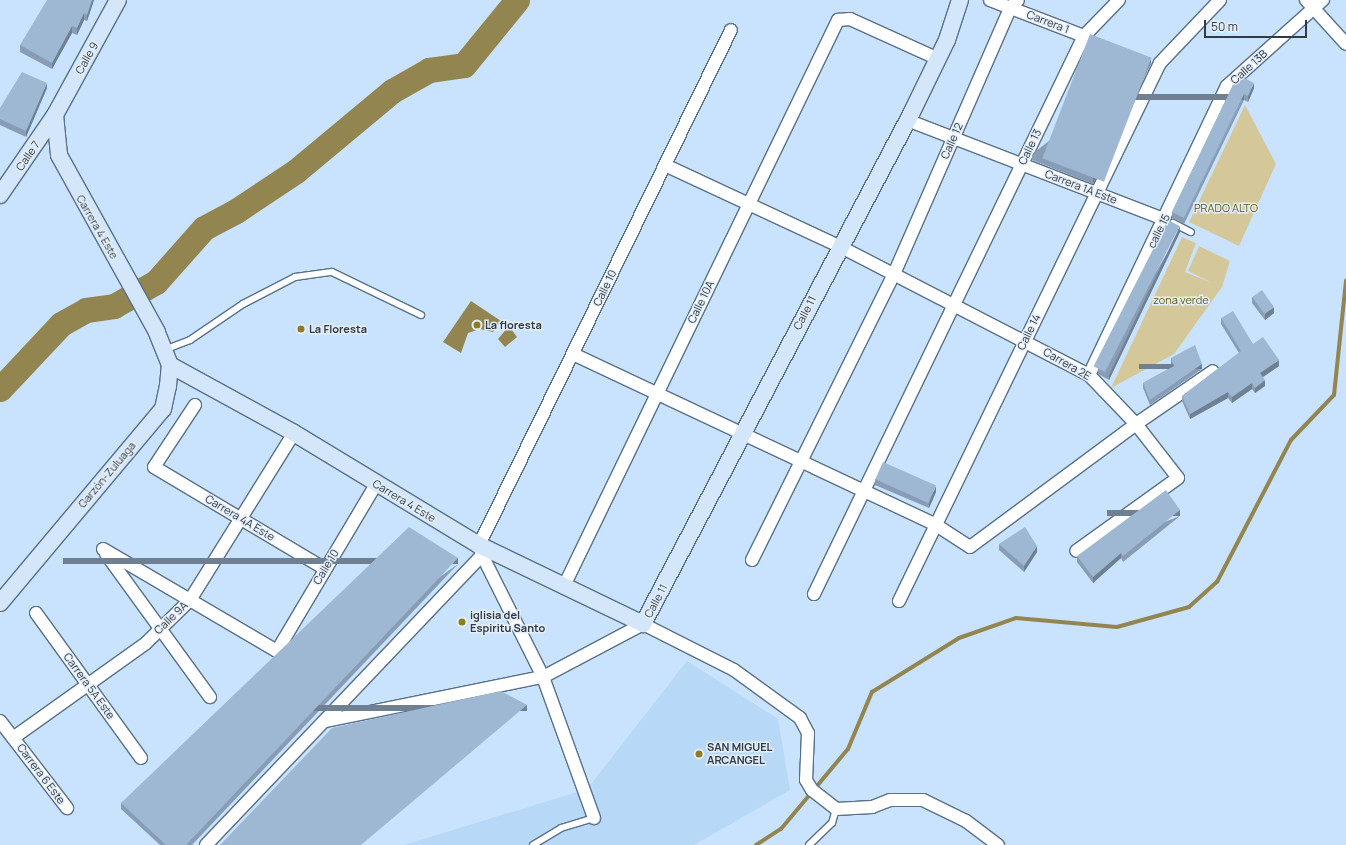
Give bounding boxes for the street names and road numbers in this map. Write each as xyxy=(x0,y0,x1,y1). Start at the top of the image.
street label: Carrera 1 xyxy=(1025,8,1071,36)
street label: Calle 9 xyxy=(73,40,101,76)
street label: Calle 13B xyxy=(1228,47,1270,87)
street label: Calle 12 xyxy=(938,121,966,161)
street label: Calle 13 xyxy=(1016,127,1044,167)
street label: Calle 7 xyxy=(13,139,43,173)
street label: Carrera 1A Este xyxy=(1043,167,1119,207)
street label: Carrera 4 Este xyxy=(73,193,121,261)
street label: calle 15 xyxy=(1145,212,1173,250)
street label: Calle 10 xyxy=(591,268,619,308)
street label: Calle 10A xyxy=(685,279,717,325)
street label: Calle 11 xyxy=(791,294,819,332)
street label: Calle 14 xyxy=(1015,312,1043,352)
street label: Carrera 2E xyxy=(1041,345,1093,383)
street label: Garzón-Zuluaga xyxy=(76,439,138,511)
street label: Carrera 4 Este xyxy=(370,477,438,525)
street label: Carrera 4A Este xyxy=(203,492,277,544)
street label: Calle 10 xyxy=(310,547,342,587)
street label: Calle 11 xyxy=(642,582,670,620)
street label: Calle 9A xyxy=(151,599,191,637)
street label: Carrera 5A Este xyxy=(61,650,117,722)
street label: Carrera 6 Este xyxy=(14,741,68,807)

